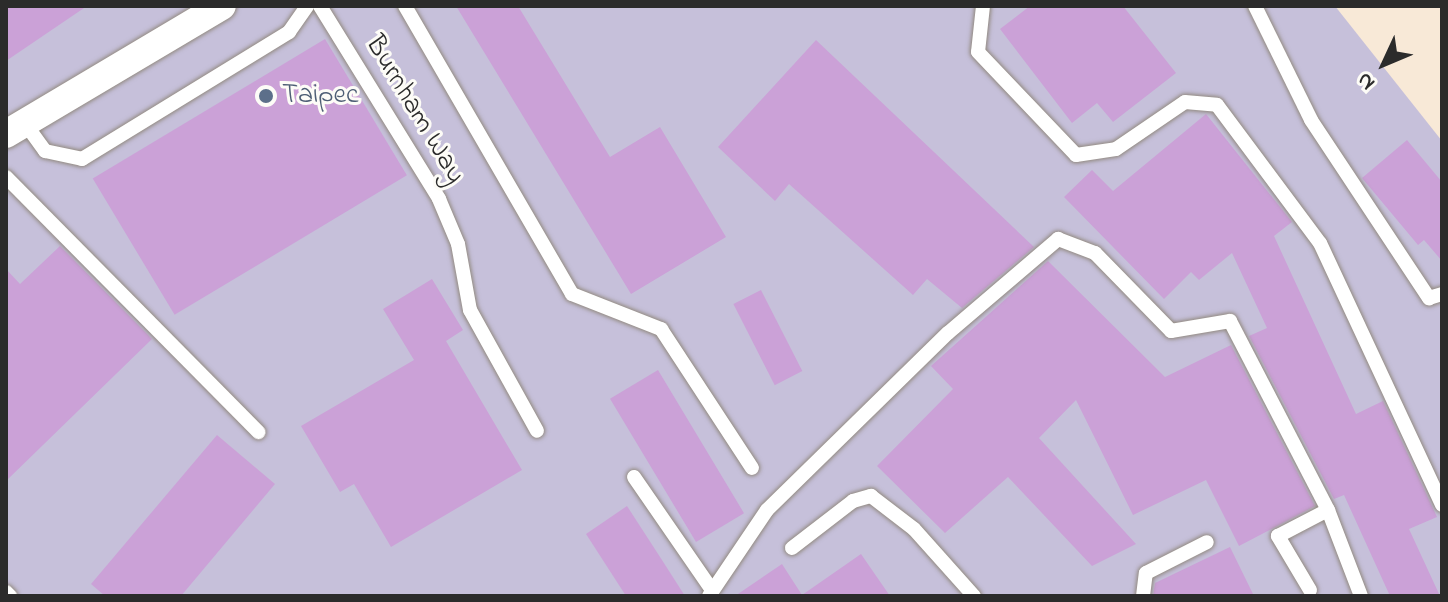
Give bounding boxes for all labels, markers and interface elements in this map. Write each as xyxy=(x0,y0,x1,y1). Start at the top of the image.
north arrow xyxy=(1344,24,1424,104)
street label: Burnham Way xyxy=(357,30,471,190)
text: N xyxy=(1350,64,1383,97)
place label: Taipec xyxy=(282,79,358,113)
marker: Taipec xyxy=(257,87,275,105)

